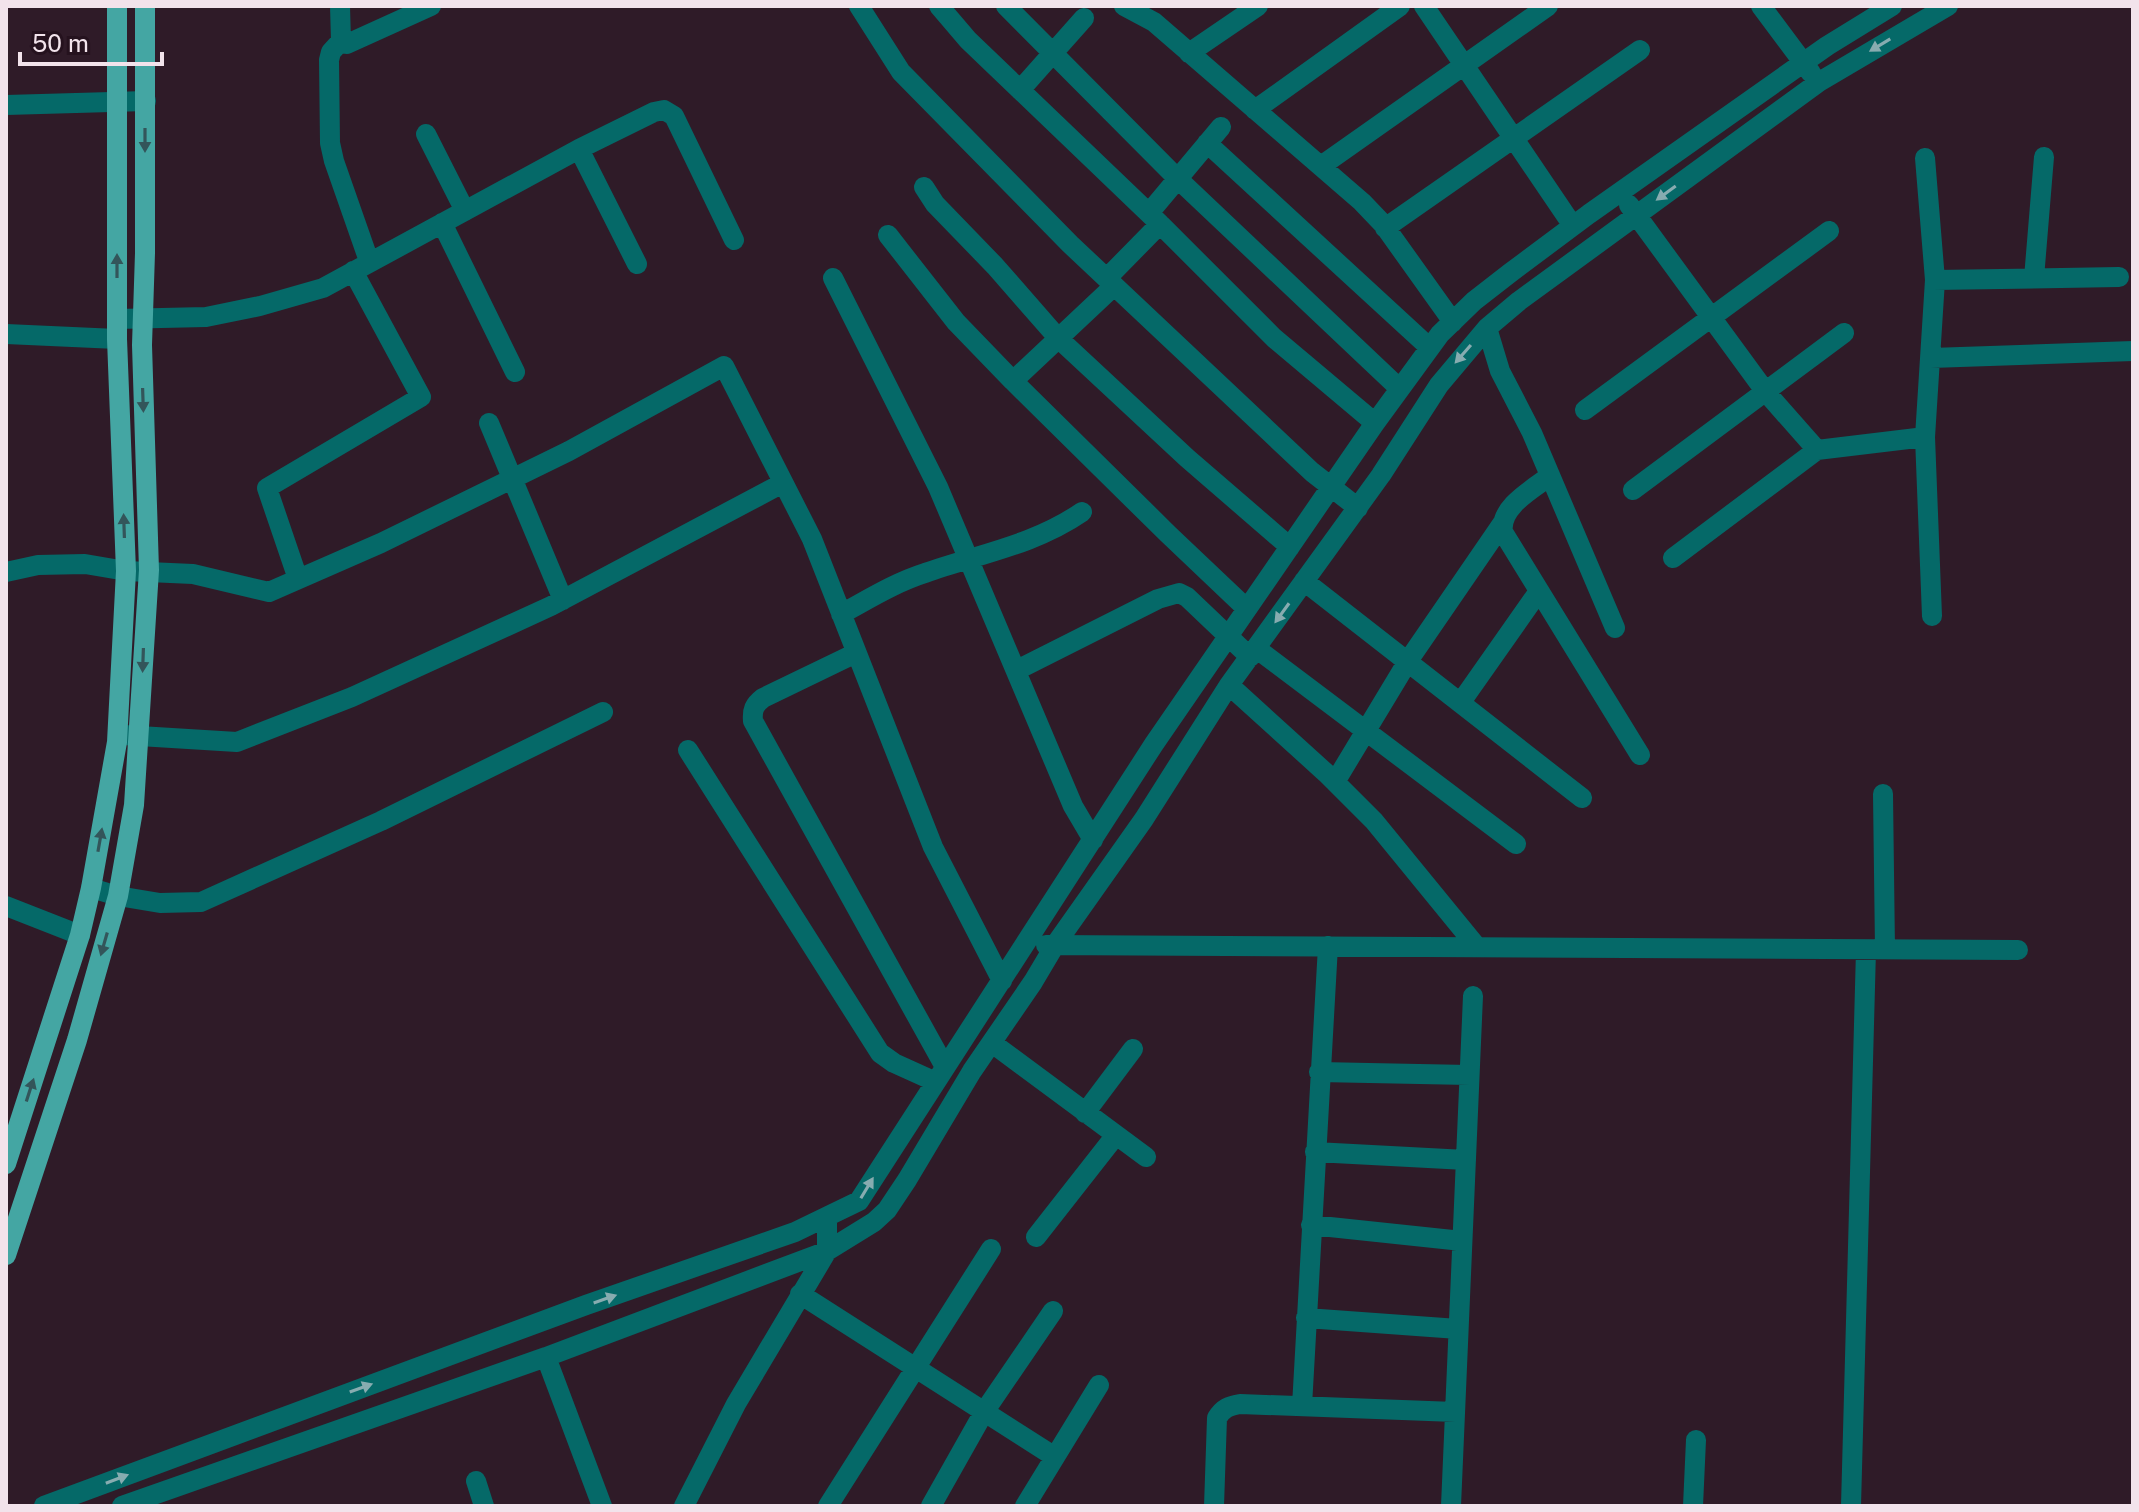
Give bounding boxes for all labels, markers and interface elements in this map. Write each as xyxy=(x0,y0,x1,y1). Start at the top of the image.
scale bar xyxy=(20,16,162,66)
text: 50 m xyxy=(32,29,89,57)
one-way arrow xyxy=(1869,37,1891,51)
one-way arrow xyxy=(139,128,151,153)
one-way arrow xyxy=(1656,184,1676,200)
one-way arrow xyxy=(111,253,123,278)
one-way arrow xyxy=(1455,344,1472,364)
one-way arrow xyxy=(137,388,150,413)
one-way arrow xyxy=(117,513,130,538)
one-way arrow xyxy=(1275,602,1290,623)
one-way arrow xyxy=(136,648,149,673)
one-way arrow xyxy=(94,827,106,852)
one-way arrow xyxy=(98,931,110,956)
one-way arrow xyxy=(24,1078,37,1102)
one-way arrow xyxy=(860,1178,875,1199)
one-way arrow xyxy=(593,1292,617,1304)
one-way arrow xyxy=(349,1381,373,1394)
one-way arrow xyxy=(105,1472,129,1485)

